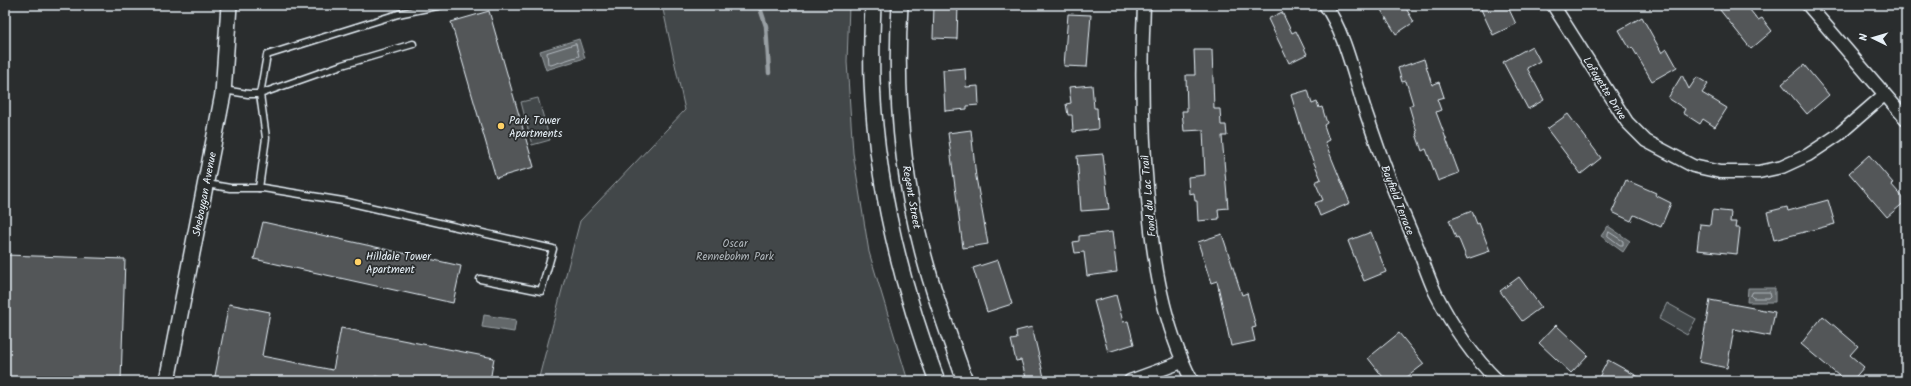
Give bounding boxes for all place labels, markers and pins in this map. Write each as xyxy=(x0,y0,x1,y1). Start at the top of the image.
place label: Park Tower Apartments xyxy=(509,112,563,143)
marker: Park Tower Apartments xyxy=(496,121,506,131)
place label: Hilldale Tower Apartment xyxy=(366,248,432,279)
marker: Hilldale Tower Apartment xyxy=(353,257,363,267)

